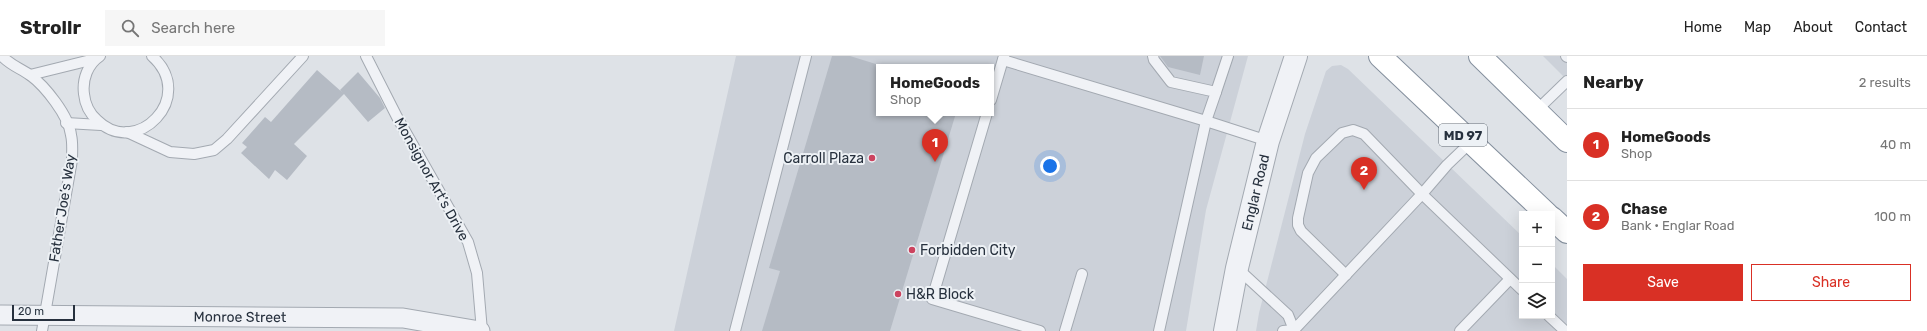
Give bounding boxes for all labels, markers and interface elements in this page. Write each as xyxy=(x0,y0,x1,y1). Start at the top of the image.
search box xyxy=(105,10,385,46)
text: Strollr xyxy=(20,16,81,39)
icon: search xyxy=(119,17,141,39)
text: Search here xyxy=(151,19,235,37)
text: Home xyxy=(1684,19,1722,36)
text: Map xyxy=(1744,19,1771,36)
text: About xyxy=(1793,19,1833,36)
text: Contact xyxy=(1855,19,1907,36)
popup xyxy=(876,64,994,116)
text: Nearby xyxy=(1583,72,1644,92)
text: HomeGoods xyxy=(890,74,980,92)
text: 2 results xyxy=(1859,75,1911,90)
text: Shop xyxy=(890,92,921,107)
street label: Monsignor Art’s Drive xyxy=(391,115,473,244)
road number: MD 97 xyxy=(1439,124,1487,146)
text: HomeGoods xyxy=(1621,128,1711,146)
pin: 1 xyxy=(922,129,948,162)
text: 1 xyxy=(1593,137,1599,152)
text: 40 m xyxy=(1880,137,1911,152)
text: Shop xyxy=(1621,146,1652,161)
place label: Carroll Plaza xyxy=(783,150,864,167)
street label: Father Joe’s Way xyxy=(46,153,79,263)
marker: Carroll Plaza xyxy=(867,153,877,163)
street label: Englar Road xyxy=(1238,153,1273,232)
your location xyxy=(1040,156,1060,176)
pin: 2 xyxy=(1351,157,1377,190)
text: Chase xyxy=(1621,200,1667,218)
text: 2 xyxy=(1592,209,1600,224)
text: 100 m xyxy=(1874,209,1911,224)
map controls xyxy=(1519,211,1555,319)
button: + xyxy=(1519,211,1555,247)
text: Bank · Englar Road xyxy=(1621,218,1734,233)
place label: Forbidden City xyxy=(920,242,1016,259)
marker: Forbidden City xyxy=(907,245,917,255)
button: − xyxy=(1519,247,1555,283)
button: Save xyxy=(1583,264,1743,301)
button: Share xyxy=(1751,264,1911,301)
button: layers xyxy=(1519,283,1555,319)
place label: H&R Block xyxy=(906,286,975,303)
marker: H&R Block xyxy=(893,289,903,299)
scale bar xyxy=(12,303,75,322)
text: 20 m xyxy=(18,305,44,318)
street label: Monroe Street xyxy=(194,308,287,326)

